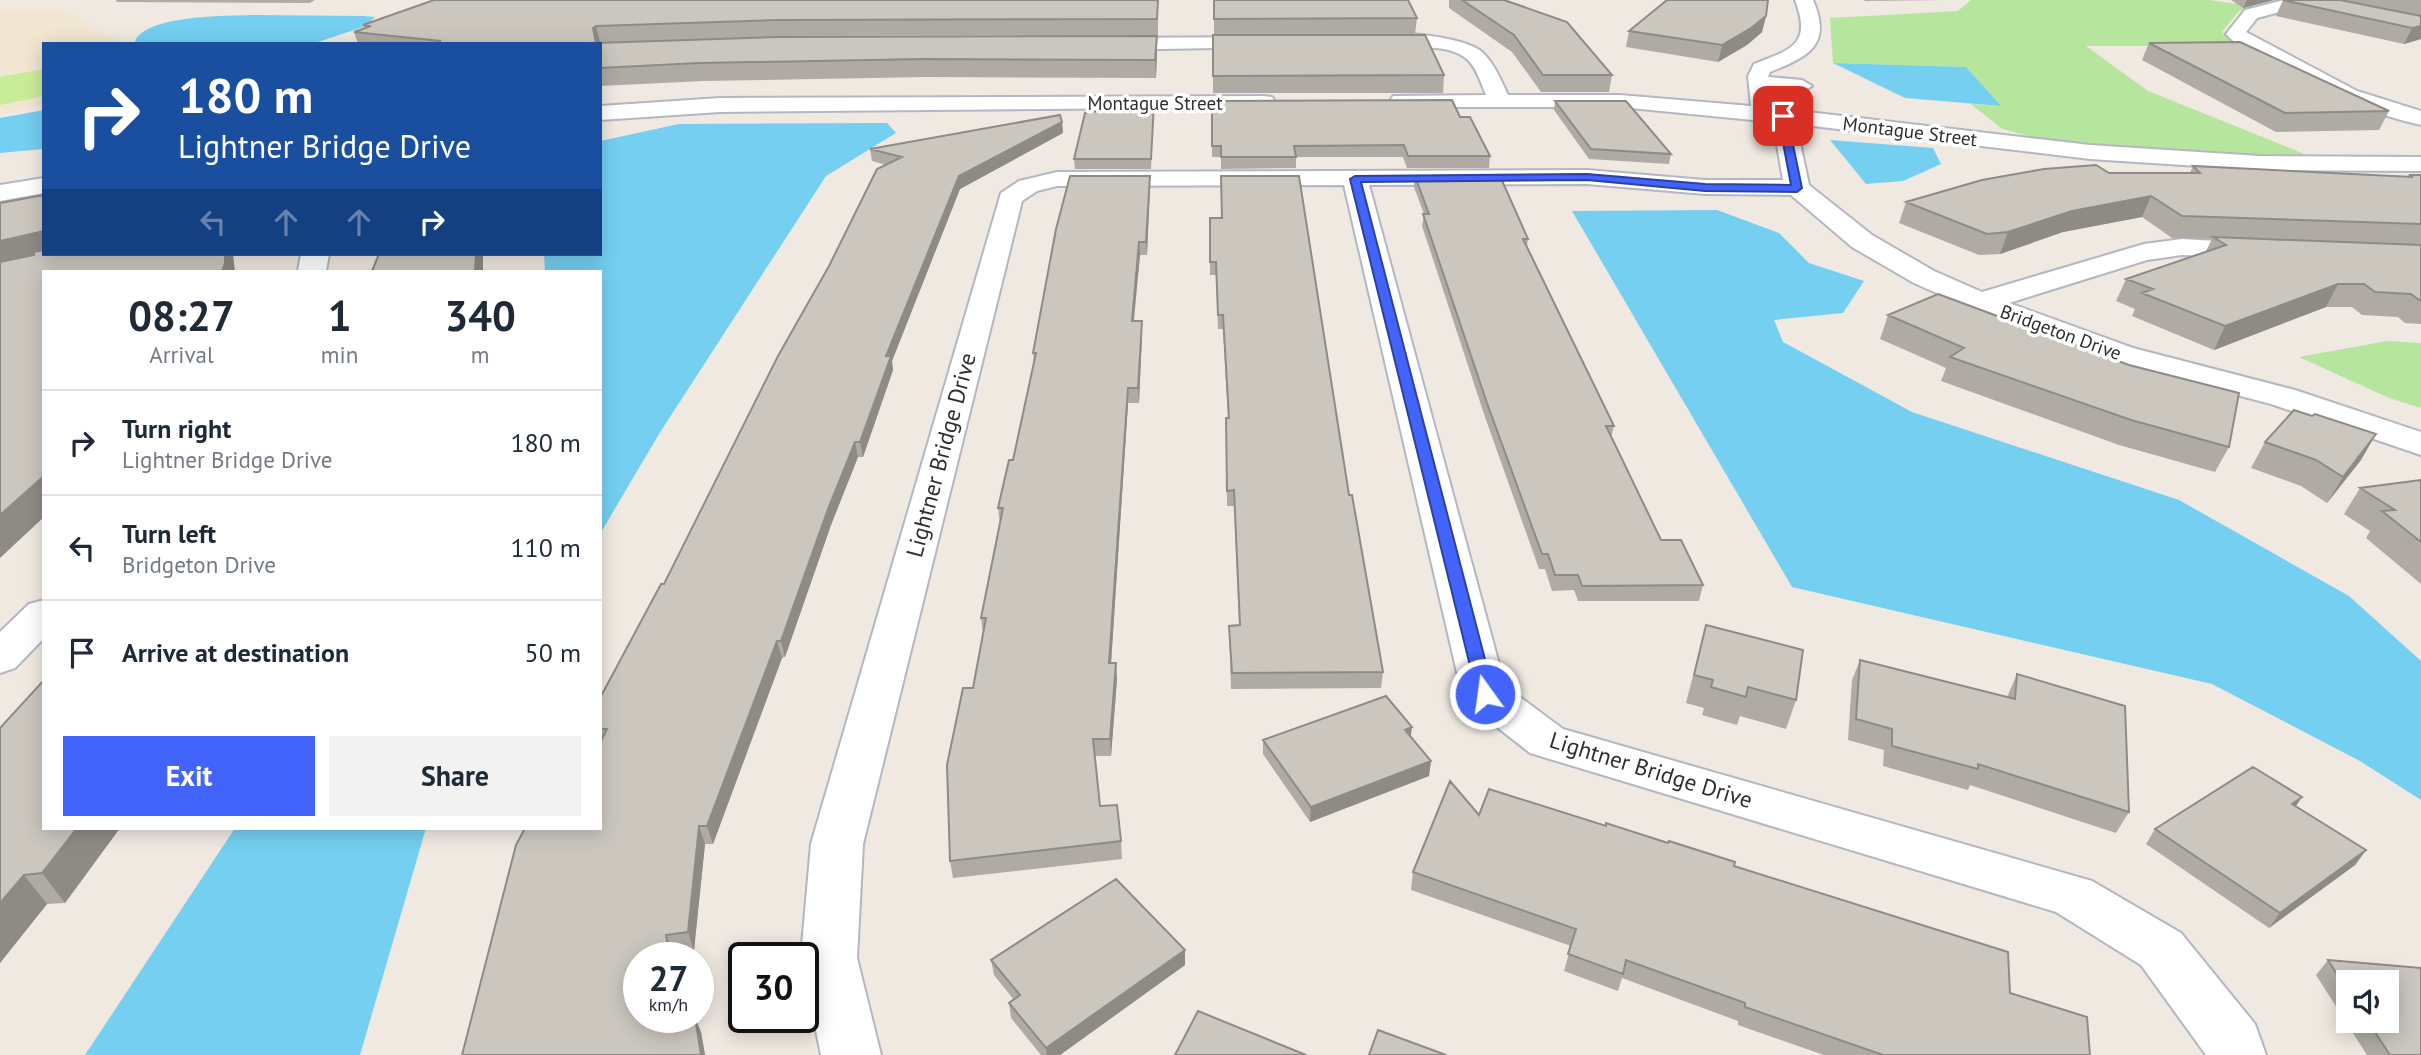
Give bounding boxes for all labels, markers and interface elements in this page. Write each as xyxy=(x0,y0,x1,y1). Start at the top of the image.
text: 180 m xyxy=(178,63,313,127)
icon: right xyxy=(63,70,154,161)
pin xyxy=(1753,86,1813,146)
street label: Montague Street xyxy=(1087,91,1223,115)
icon: arrive xyxy=(1764,97,1802,135)
street label: Montague Street xyxy=(1841,111,1979,151)
text: Lightner Bridge Drive xyxy=(178,125,471,167)
icon: left xyxy=(194,203,232,241)
icon: ahead xyxy=(267,203,305,241)
icon: ahead xyxy=(340,203,378,241)
icon: right xyxy=(413,203,451,241)
text: 08:27 xyxy=(128,288,235,343)
text: 1 xyxy=(328,288,351,343)
text: 340 xyxy=(444,288,516,343)
street label: Bridgeton Drive xyxy=(1997,299,2125,365)
text: Arrival xyxy=(149,340,214,369)
text: min xyxy=(321,340,358,369)
text: m xyxy=(471,340,489,369)
street label: Lightner Bridge Drive xyxy=(899,349,982,560)
text: Turn right xyxy=(122,412,231,445)
icon: right xyxy=(63,424,101,462)
text: 180 m xyxy=(510,426,581,459)
text: Lightner Bridge Drive xyxy=(122,445,333,474)
text: Turn left xyxy=(122,517,216,550)
icon: left xyxy=(63,529,101,567)
text: 110 m xyxy=(510,531,581,564)
text: Bridgeton Drive xyxy=(122,550,276,579)
icon: arrive xyxy=(63,634,101,672)
text: Arrive at destination xyxy=(122,636,349,669)
text: 50 m xyxy=(525,636,581,669)
position arrow xyxy=(1448,657,1522,731)
street label: Lightner Bridge Drive xyxy=(1546,725,1756,814)
button: Exit xyxy=(63,736,315,816)
button: Share xyxy=(329,736,581,816)
speed limit sign: 30 xyxy=(728,942,819,1033)
text: 27 xyxy=(649,955,688,1001)
map controls xyxy=(2336,970,2399,1033)
button: sound xyxy=(2336,970,2399,1033)
text: km/h xyxy=(649,993,688,1016)

